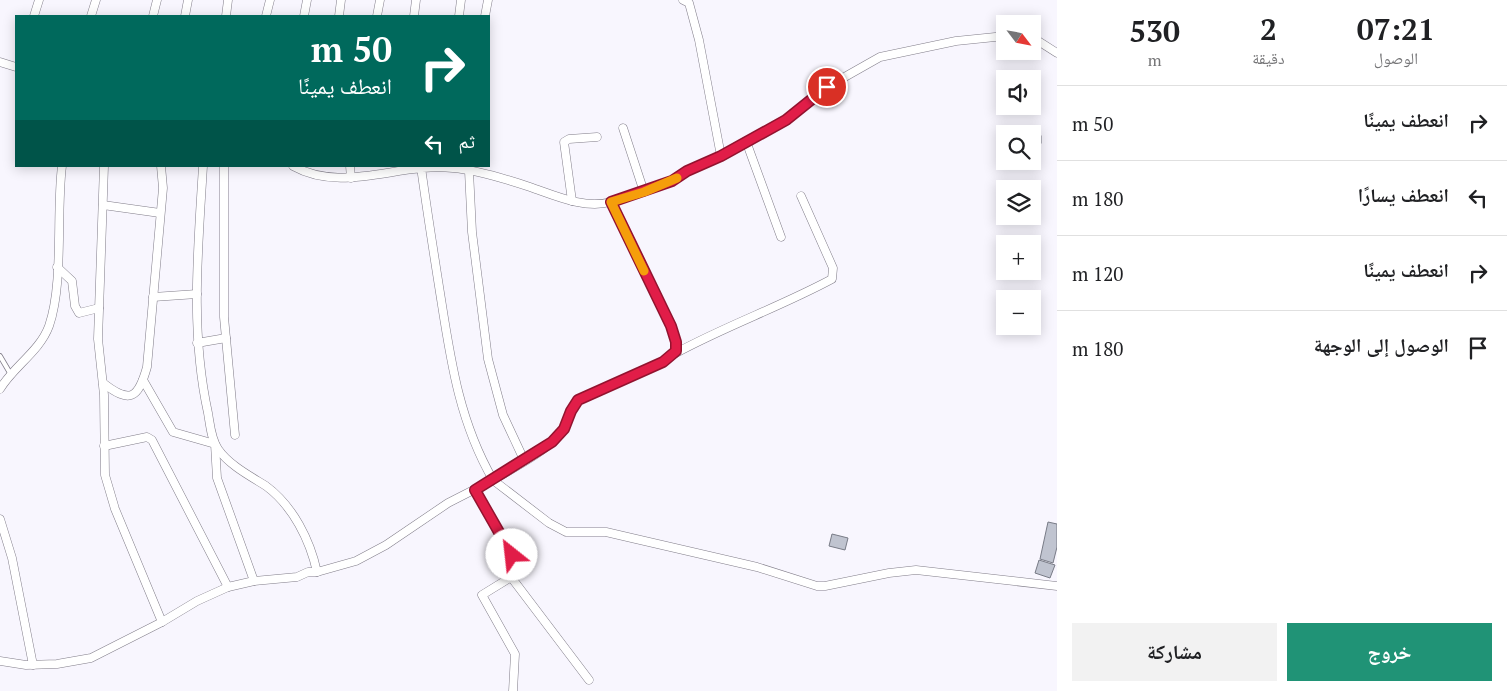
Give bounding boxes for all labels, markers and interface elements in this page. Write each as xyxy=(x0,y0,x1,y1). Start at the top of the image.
text: 2 xyxy=(1260,9,1277,49)
text: 07:21 xyxy=(1357,9,1435,49)
text: 530 xyxy=(1129,11,1180,51)
north arrow xyxy=(996,15,1041,60)
map controls xyxy=(996,15,1041,335)
text: 50 m xyxy=(311,26,392,72)
icon: right xyxy=(410,35,475,100)
text: دقيقة xyxy=(1252,47,1285,69)
text: الوصول xyxy=(1374,47,1418,69)
text: m xyxy=(1148,49,1161,71)
pin xyxy=(806,66,848,108)
button: sound xyxy=(996,70,1041,115)
text: انعطف يمينًا xyxy=(298,71,392,100)
icon: arrive xyxy=(813,73,841,101)
text: انعطف يمينًا xyxy=(1363,107,1449,132)
icon: right xyxy=(1464,109,1492,137)
text: 50 m xyxy=(1072,111,1113,136)
button: search xyxy=(996,125,1041,170)
text: ثم xyxy=(458,128,475,153)
icon: left xyxy=(420,130,448,158)
button: layers xyxy=(996,180,1041,225)
text: انعطف يسارًا xyxy=(1358,182,1449,207)
icon: left xyxy=(1464,184,1492,212)
text: 180 m xyxy=(1072,186,1123,211)
button: + xyxy=(996,235,1041,280)
text: انعطف يمينًا xyxy=(1363,257,1449,282)
icon: right xyxy=(1464,259,1492,287)
text: 120 m xyxy=(1072,261,1123,286)
button: − xyxy=(996,290,1041,335)
text: الوصول إلى الوجهة xyxy=(1314,332,1449,357)
icon: arrive xyxy=(1464,334,1492,362)
text: 180 m xyxy=(1072,336,1123,361)
position arrow xyxy=(485,528,537,580)
button: مشاركة xyxy=(1072,623,1277,681)
button: خروج xyxy=(1287,623,1492,681)

